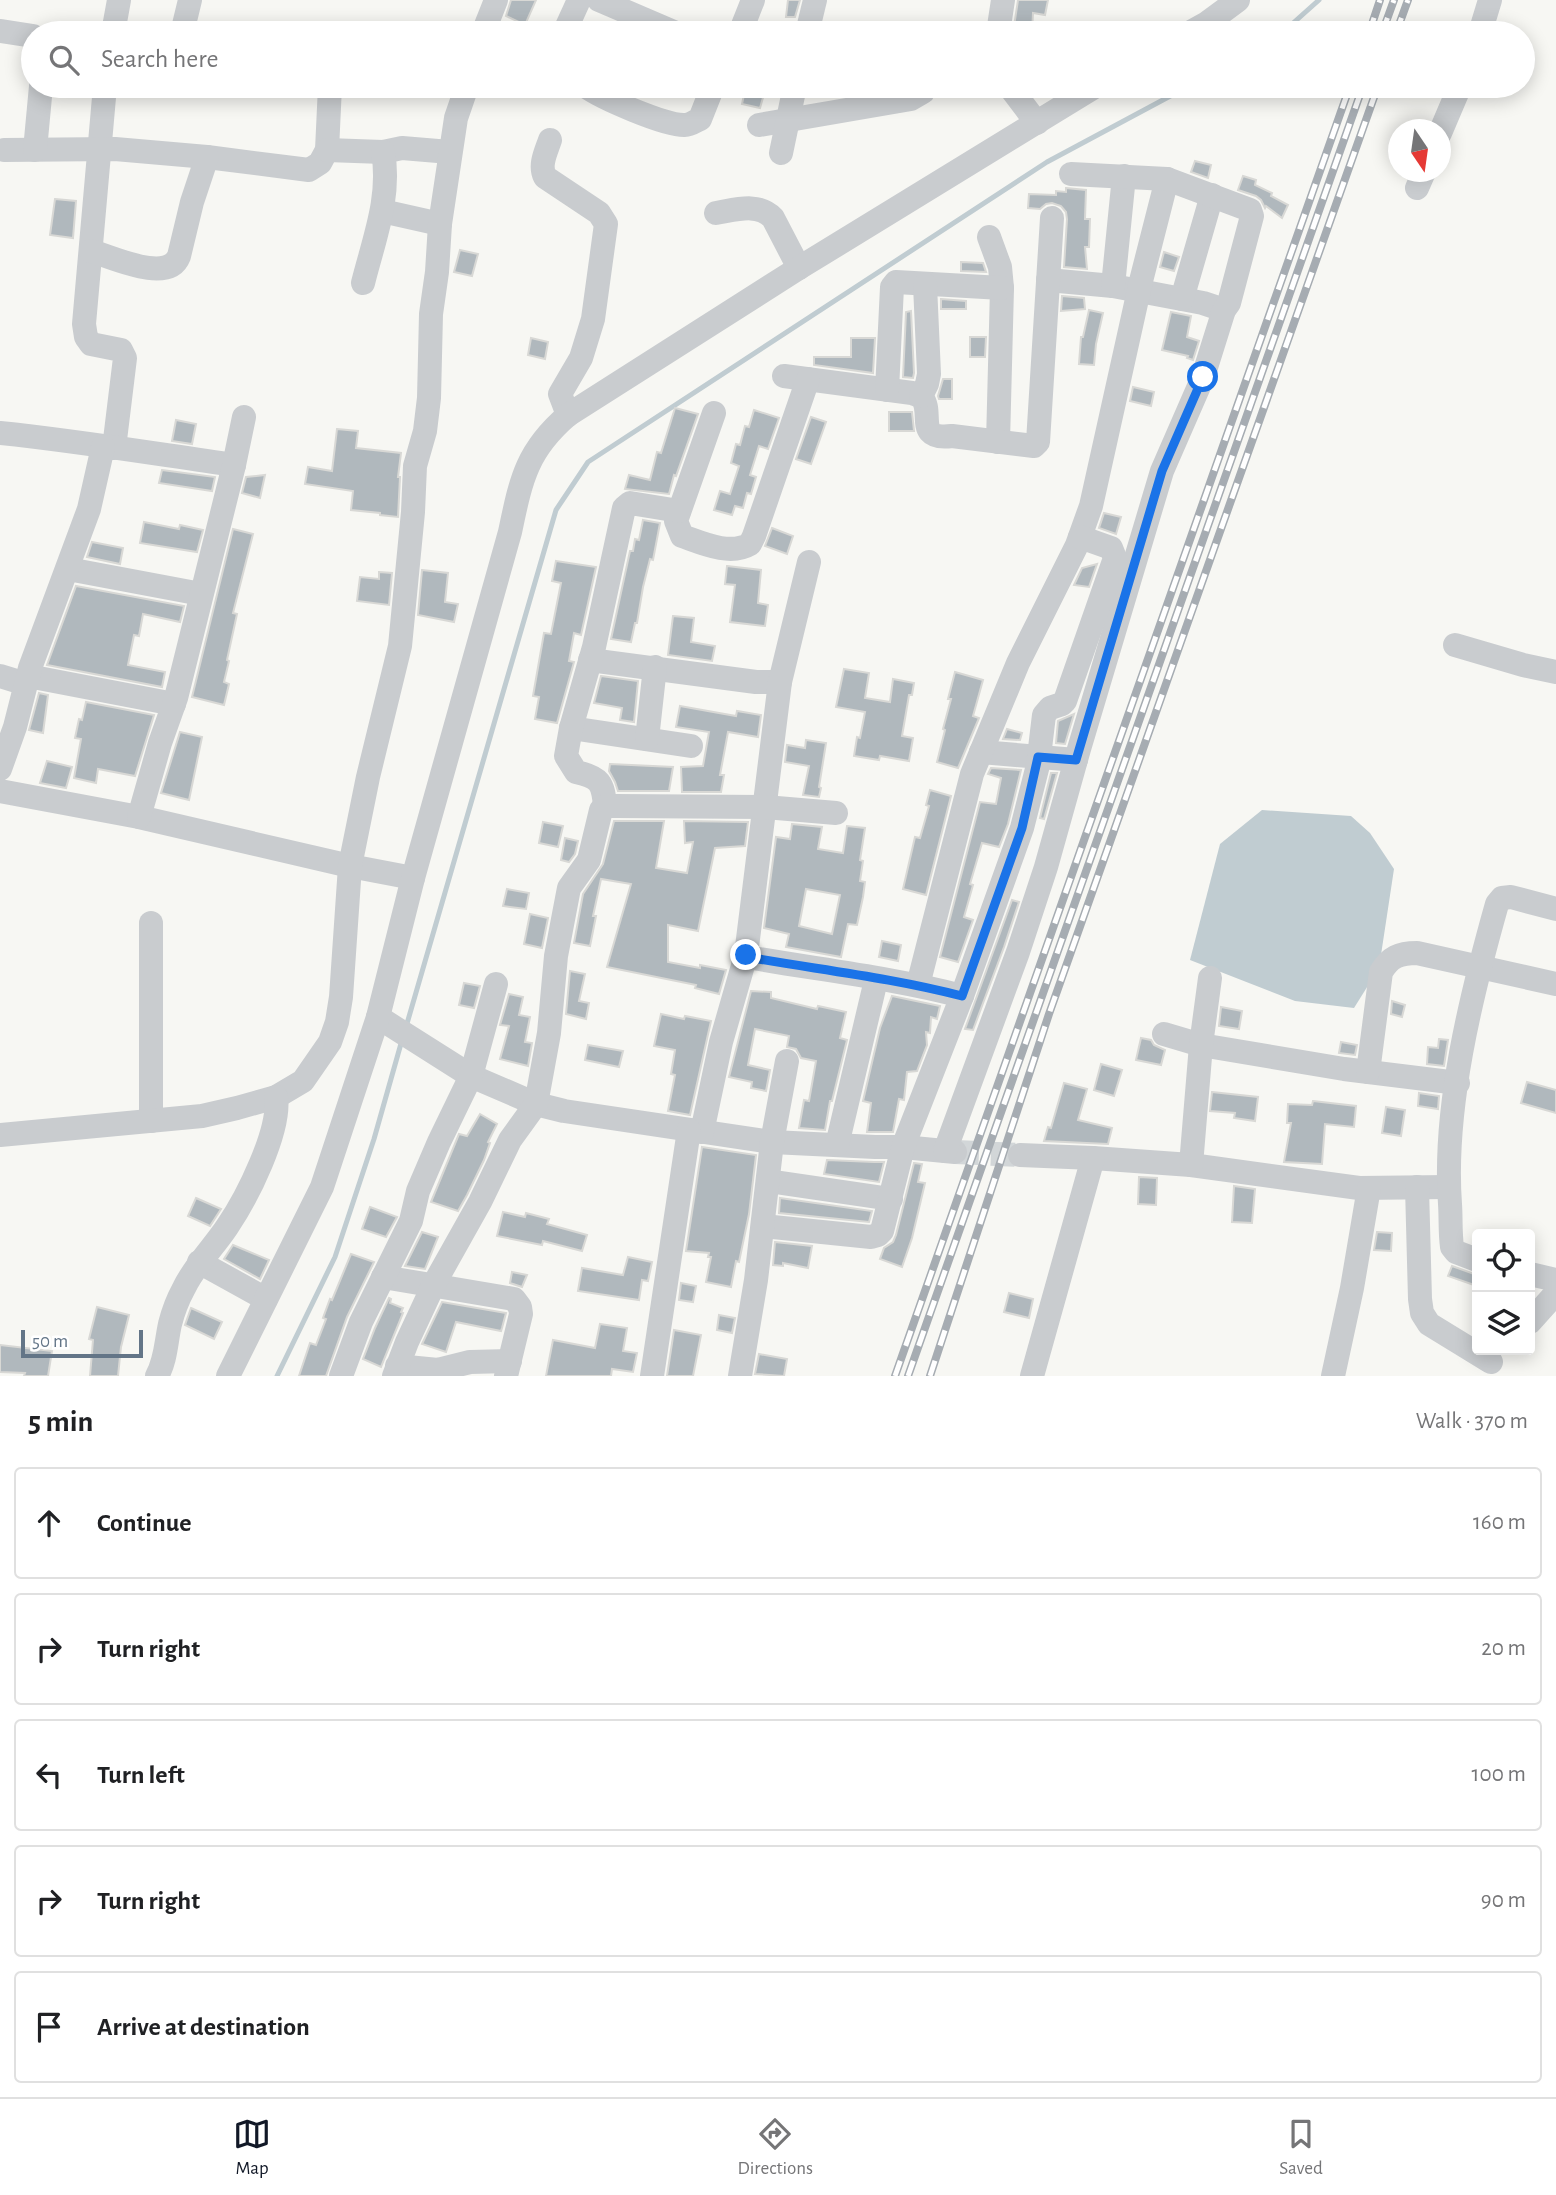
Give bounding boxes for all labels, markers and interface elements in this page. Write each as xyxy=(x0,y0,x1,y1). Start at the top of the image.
search box xyxy=(21,21,1535,98)
icon: search xyxy=(45,41,83,79)
text: Search here xyxy=(101,46,219,72)
north arrow xyxy=(1388,119,1451,182)
route start xyxy=(1187,361,1218,392)
route end xyxy=(730,939,761,970)
map controls xyxy=(1472,1229,1535,1355)
button: locate xyxy=(1472,1229,1535,1292)
button: layers xyxy=(1472,1292,1535,1355)
scale bar xyxy=(21,1327,144,1359)
text: 50 m xyxy=(32,1332,68,1351)
text: 5 min xyxy=(28,1407,93,1437)
text: Walk · 370 m xyxy=(1416,1410,1528,1433)
icon: ahead xyxy=(30,1504,68,1542)
text: Continue xyxy=(97,1510,192,1536)
text: 160 m xyxy=(1473,1511,1526,1534)
icon: right xyxy=(30,1630,68,1668)
text: Turn right xyxy=(97,1636,200,1662)
text: 20 m xyxy=(1481,1637,1526,1660)
icon: left xyxy=(30,1756,68,1794)
text: Turn left xyxy=(97,1762,185,1788)
text: 100 m xyxy=(1472,1763,1526,1786)
icon: right xyxy=(30,1882,68,1920)
text: Turn right xyxy=(97,1888,200,1914)
text: 90 m xyxy=(1481,1889,1526,1912)
icon: arrive xyxy=(30,2008,68,2046)
text: Arrive at destination xyxy=(97,2014,310,2040)
tab: Map xyxy=(233,2115,271,2180)
tab: Directions xyxy=(737,2115,813,2180)
tab: Saved xyxy=(1279,2115,1323,2180)

